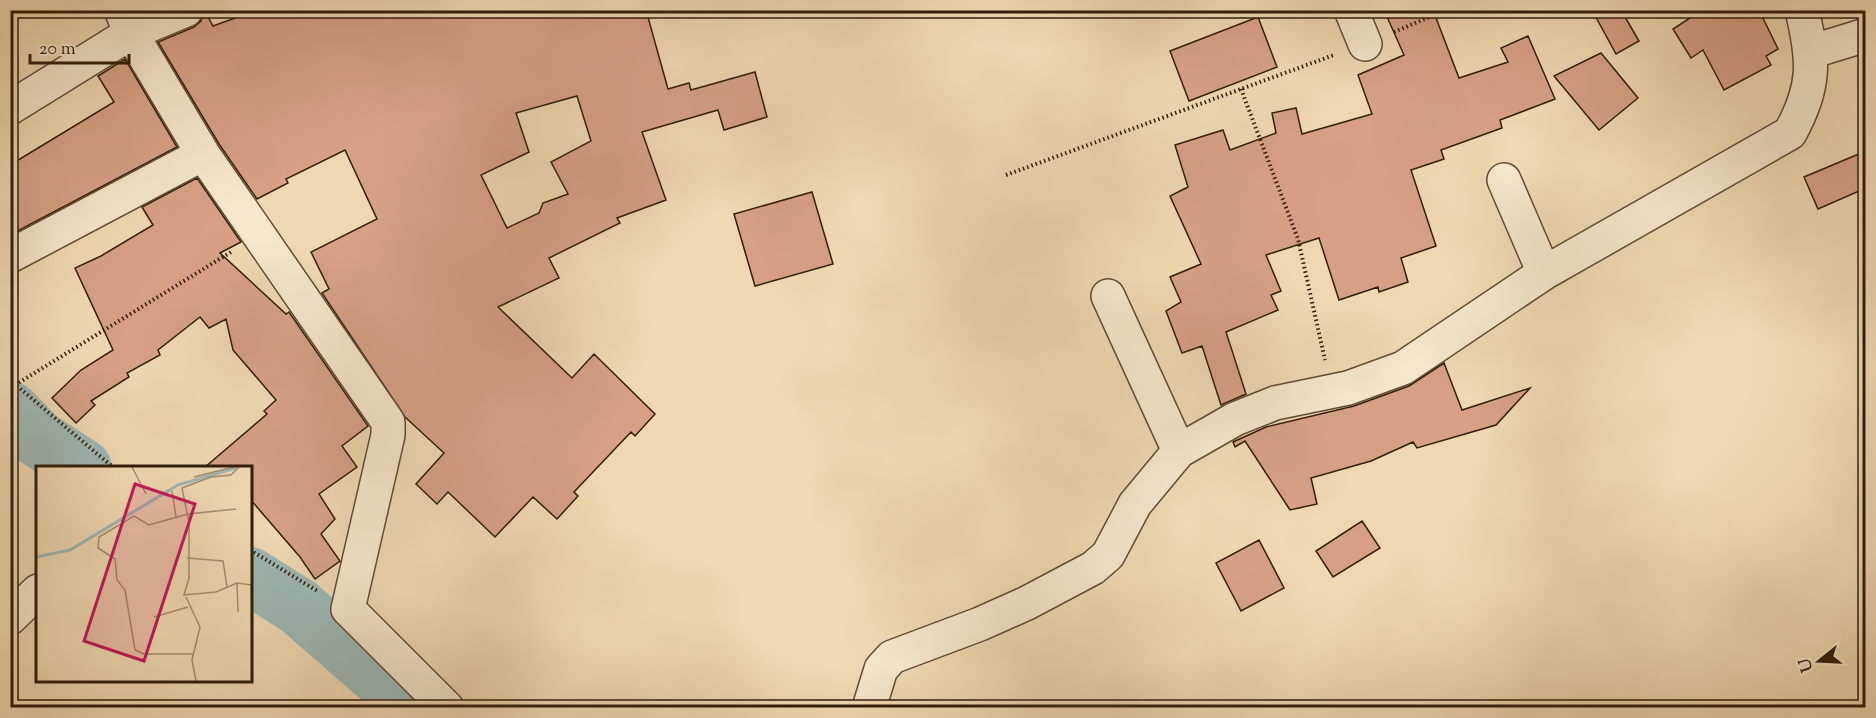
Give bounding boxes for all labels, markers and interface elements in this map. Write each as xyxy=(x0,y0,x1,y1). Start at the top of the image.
scale bar xyxy=(30,27,129,65)
text: 20 m xyxy=(39,37,76,63)
inset map xyxy=(36,466,252,682)
north arrow xyxy=(1789,631,1849,691)
text: U xyxy=(1794,654,1820,675)

